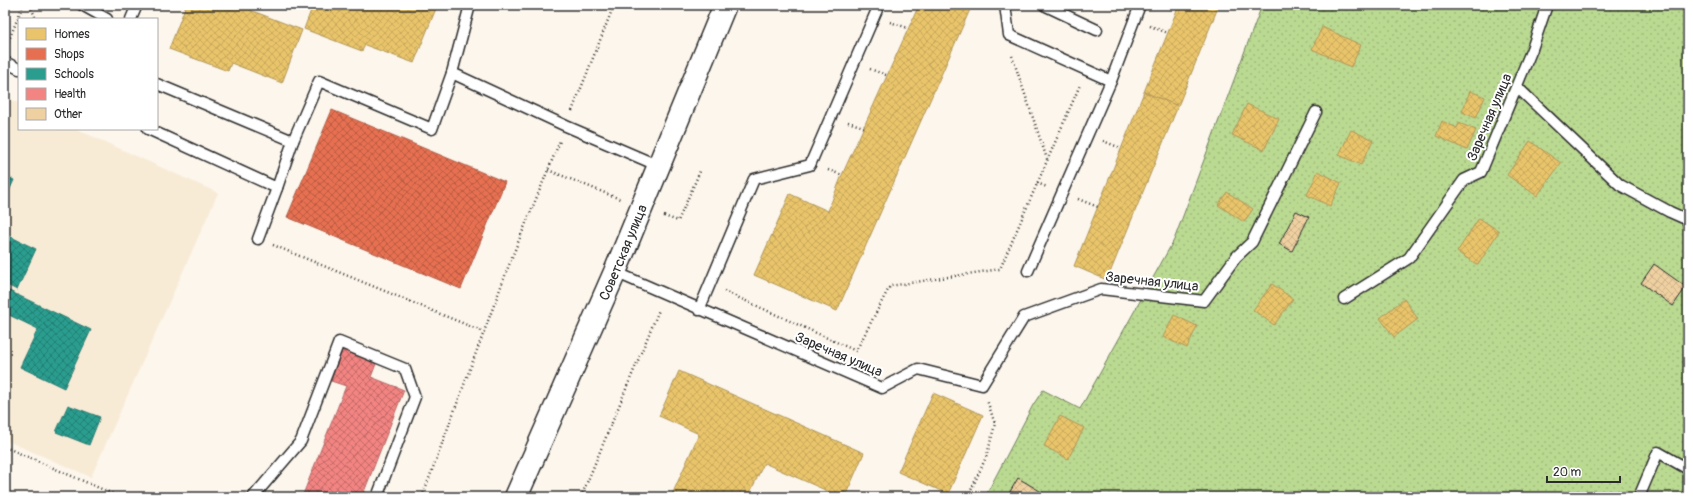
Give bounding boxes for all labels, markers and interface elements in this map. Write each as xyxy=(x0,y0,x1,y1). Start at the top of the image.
legend xyxy=(18,18,158,130)
text: Homes xyxy=(54,27,90,42)
text: Shops xyxy=(54,47,85,62)
text: Schools xyxy=(54,67,94,82)
street label: Заречная улица xyxy=(1463,71,1516,164)
text: Health xyxy=(54,87,86,102)
text: Other xyxy=(54,107,83,122)
street label: Советская улица xyxy=(596,202,651,303)
street label: Заречная улица xyxy=(1105,268,1199,295)
street label: Заречная улица xyxy=(792,328,885,381)
scale bar xyxy=(1547,458,1620,484)
text: 20 m xyxy=(1553,465,1582,480)

